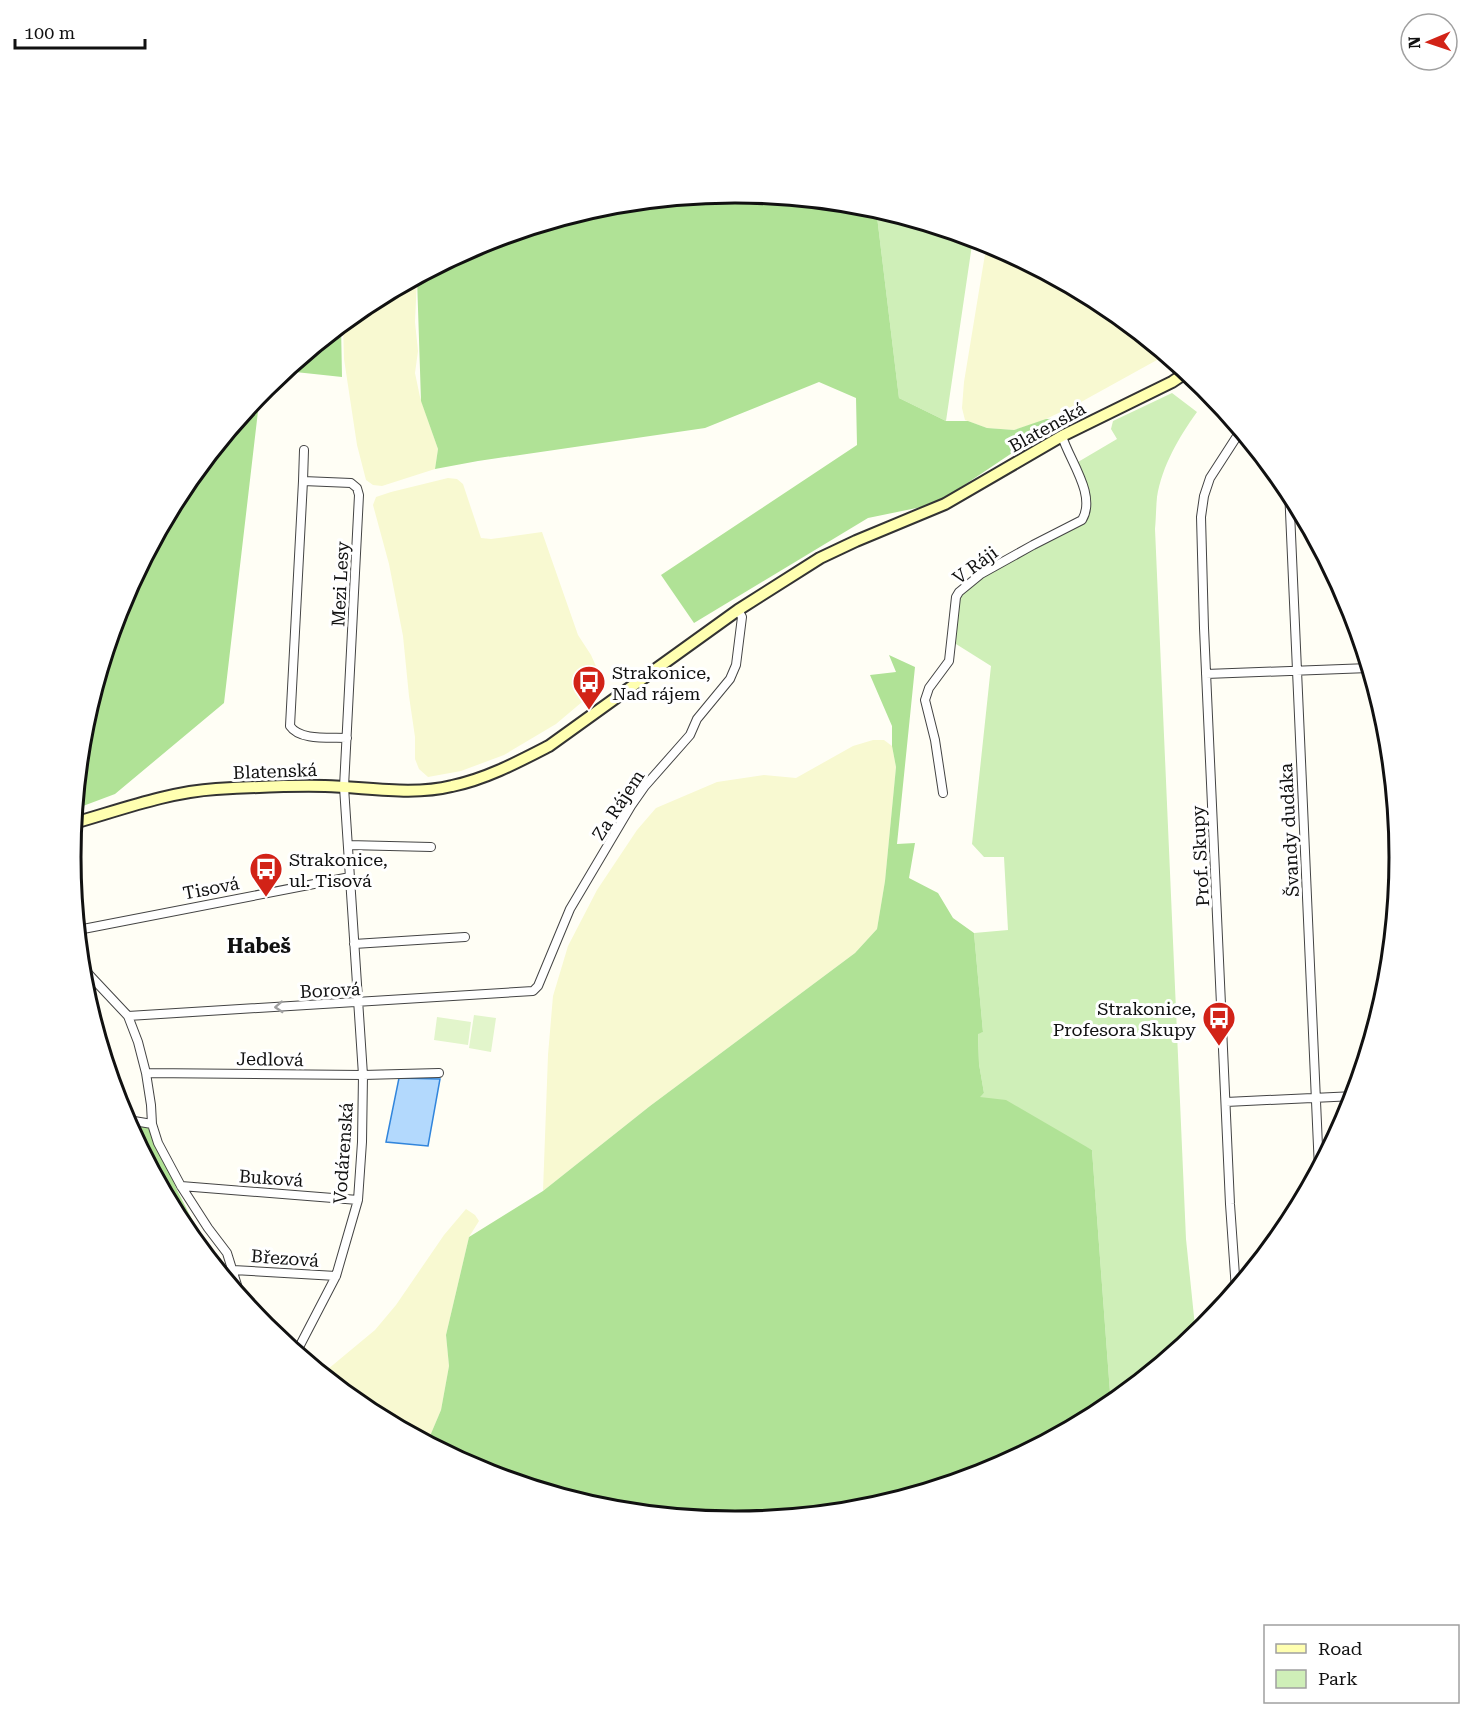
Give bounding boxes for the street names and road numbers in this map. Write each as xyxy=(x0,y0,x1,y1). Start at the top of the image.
street label: Blatenská xyxy=(1005,397,1089,457)
street label: Mezi Lesy xyxy=(327,540,353,627)
street label: V Ráji xyxy=(948,542,1002,588)
street label: Blatenská xyxy=(233,759,318,783)
street label: Švandy dudáka xyxy=(1275,762,1303,897)
street label: Za Rájem xyxy=(588,766,648,844)
street label: Prof. Skupy xyxy=(1187,804,1213,907)
street label: Tisová xyxy=(181,872,241,904)
street label: Borová xyxy=(299,978,361,1002)
street label: Jedlová xyxy=(236,1048,304,1070)
street label: Vodárenská xyxy=(329,1101,357,1204)
street label: Buková xyxy=(238,1165,304,1191)
street label: Březová xyxy=(250,1245,320,1271)

